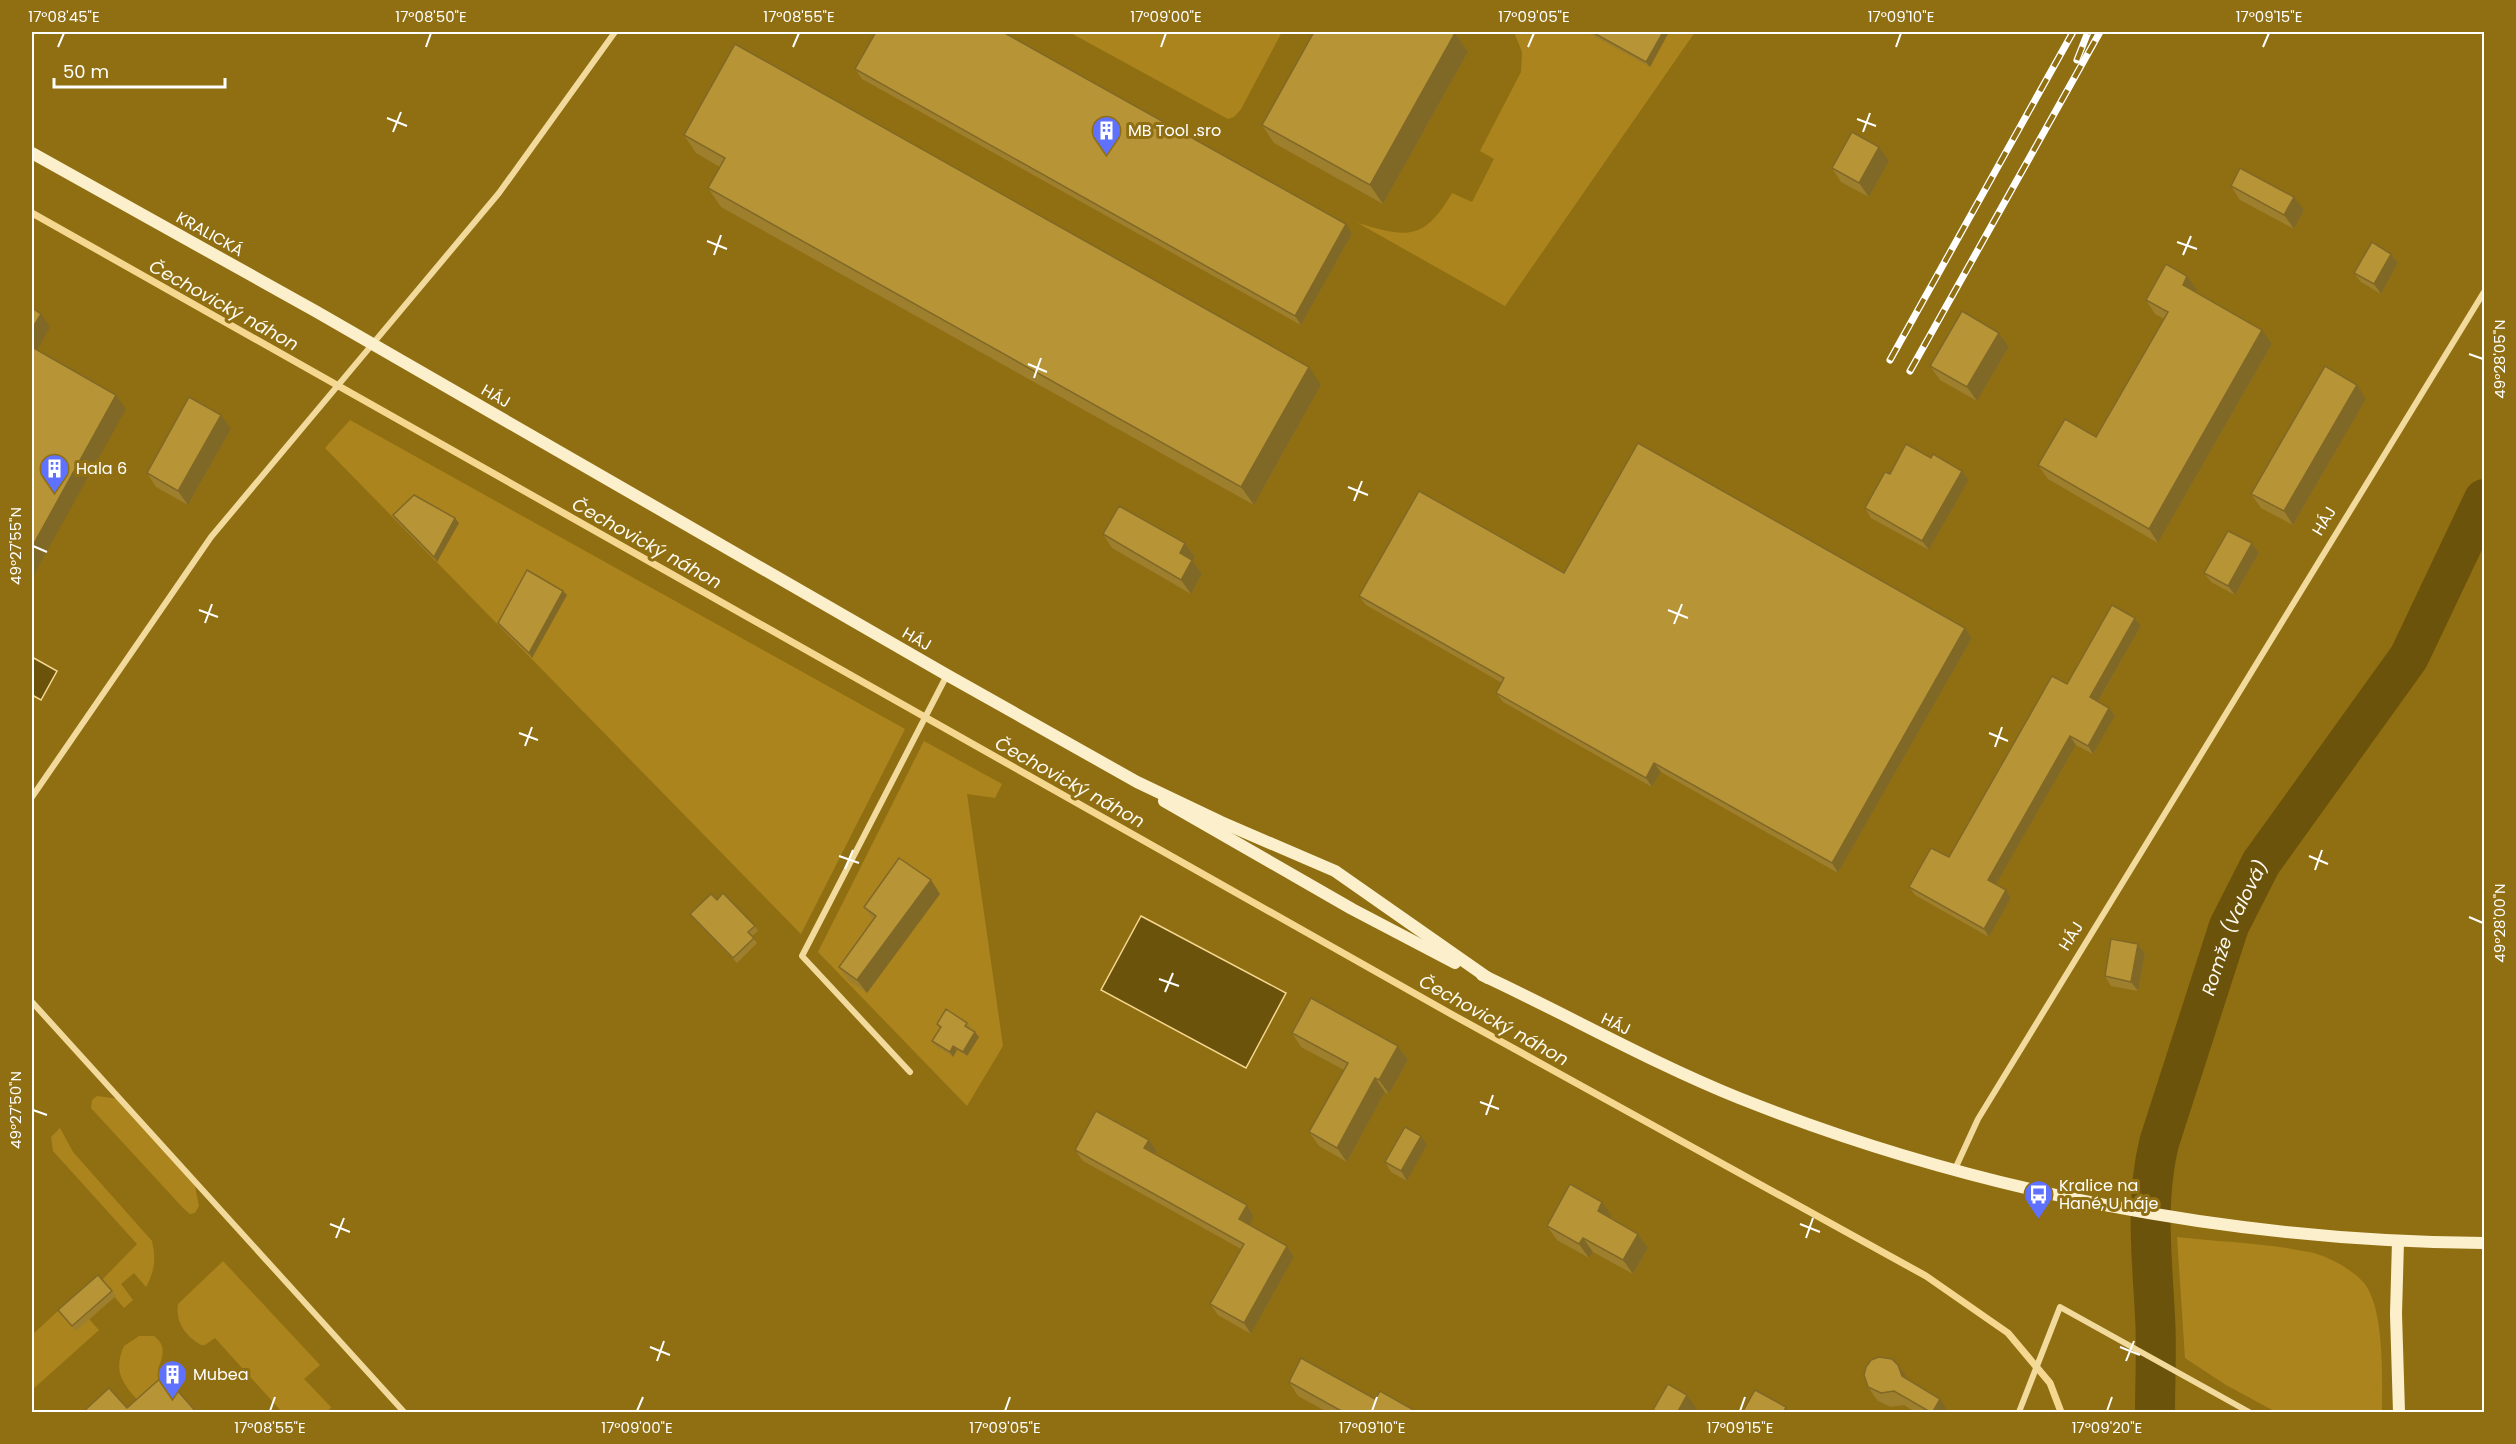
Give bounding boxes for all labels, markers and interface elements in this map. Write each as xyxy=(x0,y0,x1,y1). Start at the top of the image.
text: 17°08'45"E xyxy=(28,6,100,27)
text: 17°08'50"E xyxy=(395,6,467,27)
text: 17°08'55"E xyxy=(763,6,835,27)
text: 17°09'00"E xyxy=(1130,6,1202,27)
text: 17°09'05"E xyxy=(1498,6,1570,27)
text: 17°09'10"E xyxy=(1868,6,1934,27)
text: 17°09'15"E xyxy=(2236,6,2302,27)
scale bar xyxy=(54,51,225,89)
text: 50 m xyxy=(63,59,109,84)
building icon: MB Tool .sro xyxy=(1091,114,1123,156)
place label: MB Tool .sro xyxy=(1128,119,1221,142)
street label: KRALICKÁ xyxy=(172,206,248,262)
water label: Čechovický náhon xyxy=(145,253,303,357)
text: 49°28'05"N xyxy=(2489,319,2510,399)
street label: HÁJ xyxy=(477,378,515,414)
building icon: Hala 6 xyxy=(39,452,71,494)
place label: Hala 6 xyxy=(76,457,127,480)
water label: Čechovický náhon xyxy=(568,491,726,595)
street label: HÁJ xyxy=(2306,502,2342,540)
text: 49°27'55"N xyxy=(5,507,26,585)
street label: HÁJ xyxy=(898,621,936,657)
water label: Čechovický náhon xyxy=(991,730,1149,834)
water label: Romže (Valová) xyxy=(2195,856,2273,999)
text: 49°28'00"N xyxy=(2489,883,2510,963)
street label: HÁJ xyxy=(2053,917,2089,955)
water label: Čechovický náhon xyxy=(1415,968,1573,1072)
street label: HÁJ xyxy=(1597,1007,1635,1041)
text: 49°27'50"N xyxy=(5,1071,26,1149)
place label: Kralice na Hané, U háje xyxy=(2059,1174,2159,1215)
bus stop icon: Kralice na Hané, U háje xyxy=(2022,1178,2054,1220)
building icon: Mubea xyxy=(156,1358,188,1400)
place label: Mubea xyxy=(193,1363,249,1386)
text: 17°08'55"E xyxy=(234,1417,306,1438)
text: 17°09'00"E xyxy=(601,1417,673,1438)
text: 17°09'05"E xyxy=(969,1417,1041,1438)
text: 17°09'10"E xyxy=(1339,1417,1405,1438)
text: 17°09'15"E xyxy=(1707,1417,1773,1438)
text: 17°09'20"E xyxy=(2072,1417,2142,1438)

